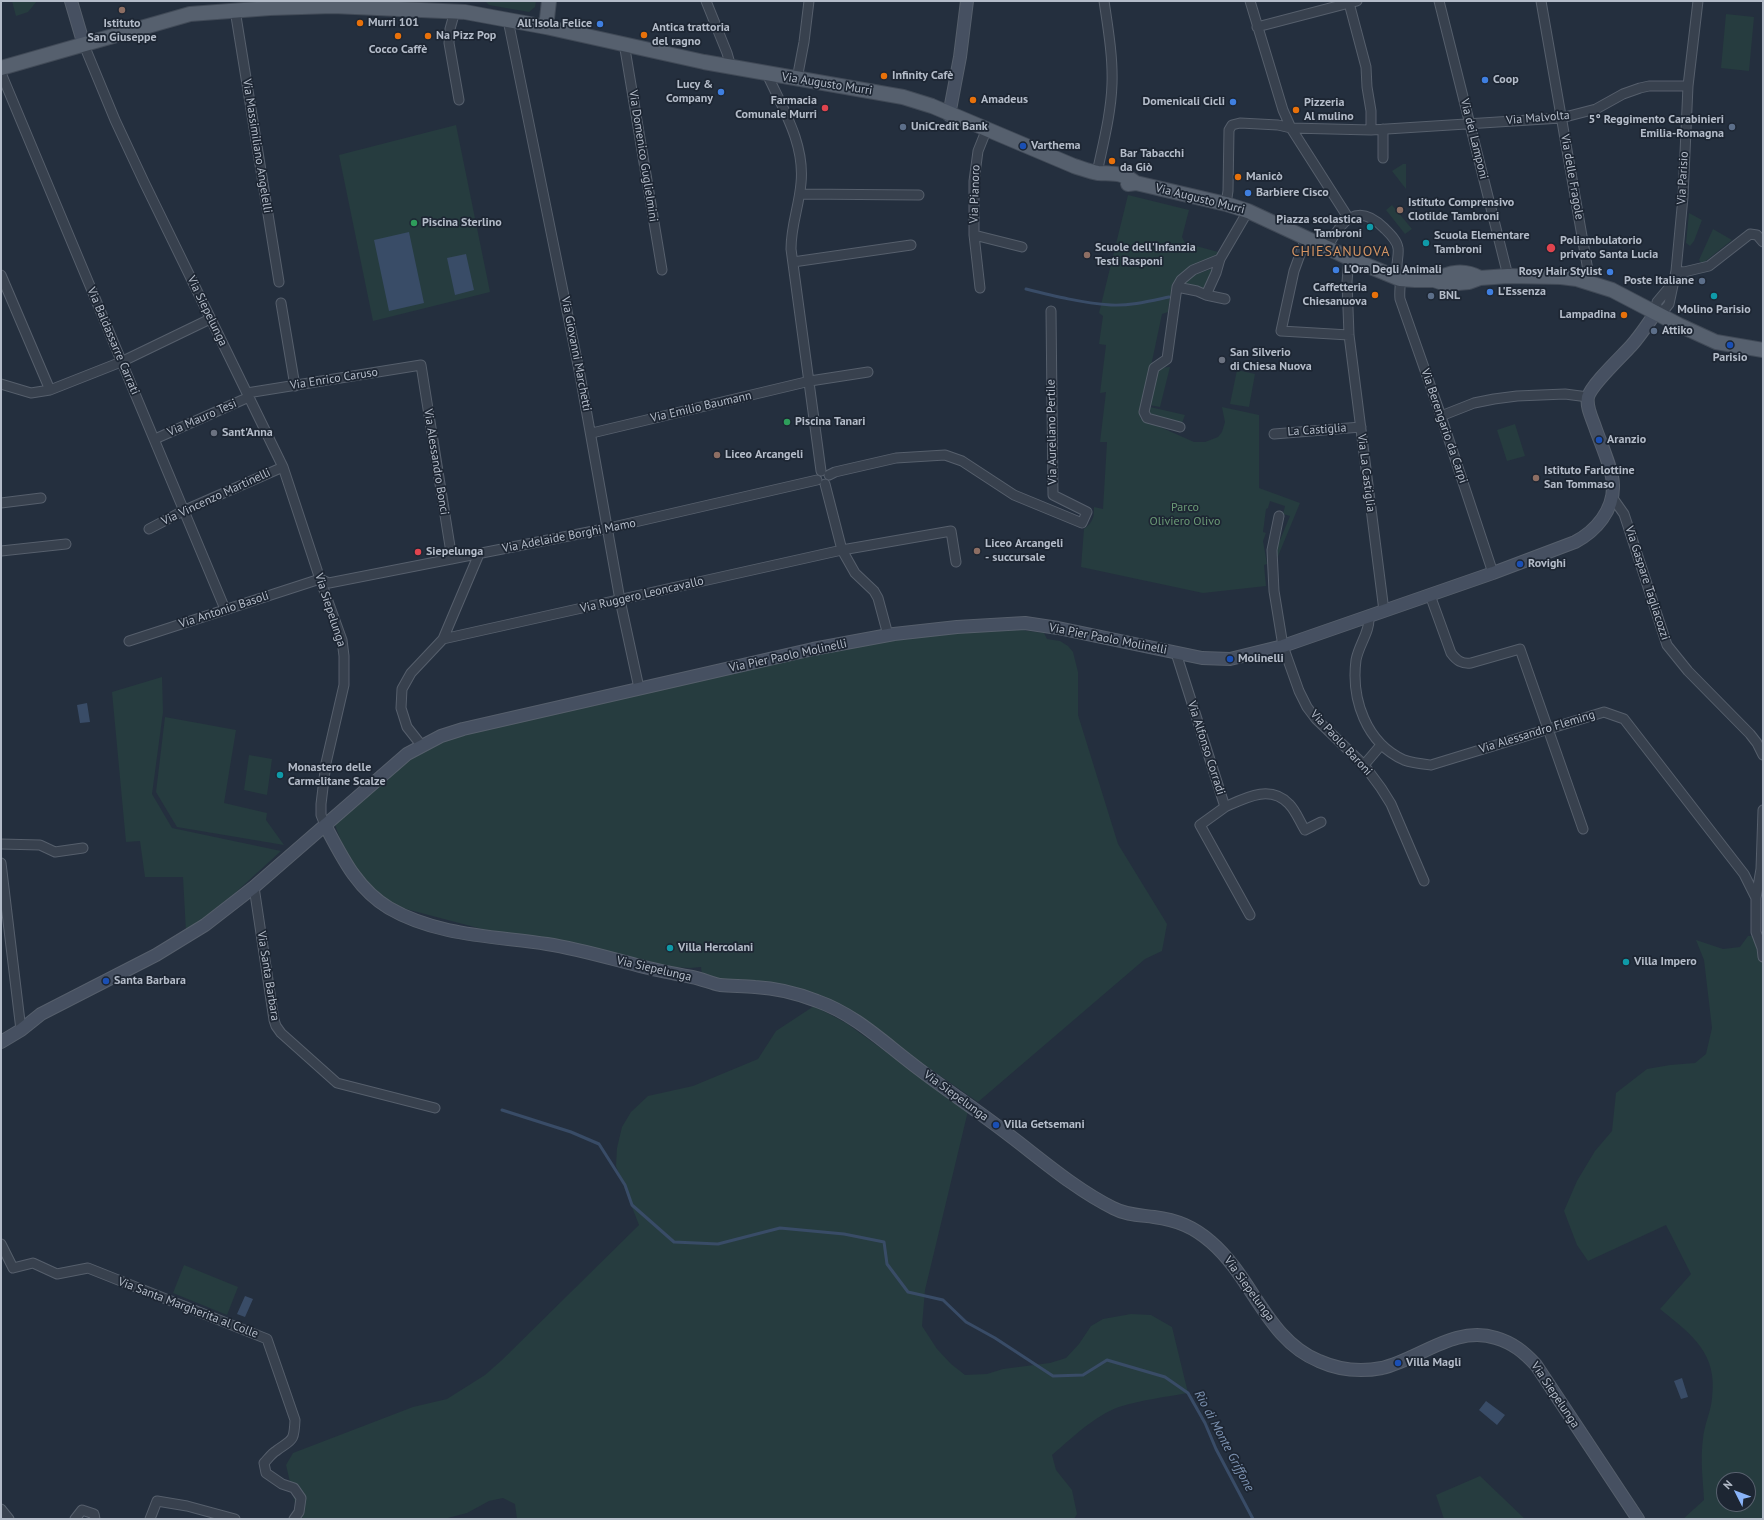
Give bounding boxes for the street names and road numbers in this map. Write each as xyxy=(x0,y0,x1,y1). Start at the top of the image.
street label: Via Augusto Murri xyxy=(781,70,873,98)
street label: Via Massimiliano Angelelli xyxy=(239,78,275,214)
street label: Via Domenico Guglielmini xyxy=(625,89,661,223)
street label: Via dei Lamponi xyxy=(1457,97,1491,181)
street label: Via Malvolta xyxy=(1506,108,1570,128)
street label: Via delle Fragole xyxy=(1557,133,1587,221)
street label: Via Parisio xyxy=(1674,151,1692,205)
street label: Via Pianoro xyxy=(967,164,983,224)
street label: Via Augusto Murri xyxy=(1154,181,1246,217)
street label: Via Siepelunga xyxy=(184,274,230,348)
street label: Via Baldassarre Carrati xyxy=(84,285,142,397)
street label: Via Giovanni Marchetti xyxy=(558,296,594,412)
street label: Via Enrico Caruso xyxy=(289,365,379,393)
street label: Via Berengario da Carpi xyxy=(1418,367,1470,485)
street label: Via Aureliano Pertile xyxy=(1044,379,1060,485)
street label: Via Emilio Baumann xyxy=(649,388,753,426)
street label: Via Mauro Tesi xyxy=(165,396,239,440)
street label: Via Alessandro Bonci xyxy=(421,408,451,516)
street label: La Castiglia xyxy=(1287,421,1347,439)
street label: Via La Castiglia xyxy=(1354,433,1378,513)
street label: Via Vincenzo Martinelli xyxy=(159,465,273,529)
street label: Via Adelaide Borghi Mamo xyxy=(501,516,637,556)
street label: Via Gaspare Tagliacozzi xyxy=(1622,524,1672,642)
street label: Via Siepelunga xyxy=(311,571,349,649)
street label: Via Ruggero Leoncavallo xyxy=(579,574,705,616)
street label: Via Antonio Basoli xyxy=(177,589,271,631)
street label: Via Pier Paolo Molinelli xyxy=(1048,620,1168,658)
street label: Via Pier Paolo Molinelli xyxy=(728,637,848,675)
street label: Via Alfonso Corradi xyxy=(1184,699,1228,797)
street label: Via Paolo Baroni xyxy=(1307,707,1375,779)
street label: Via Alessandro Fleming xyxy=(1477,708,1597,756)
street label: Via Santa Barbara xyxy=(254,930,282,1022)
street label: Via Siepelunga xyxy=(615,953,693,985)
street label: Via Siepelunga xyxy=(921,1068,991,1124)
street label: Via Siepelunga xyxy=(1221,1254,1277,1324)
street label: Via Santa Margherita al Colle xyxy=(116,1275,260,1341)
street label: Via Siepelunga xyxy=(1528,1359,1582,1431)

